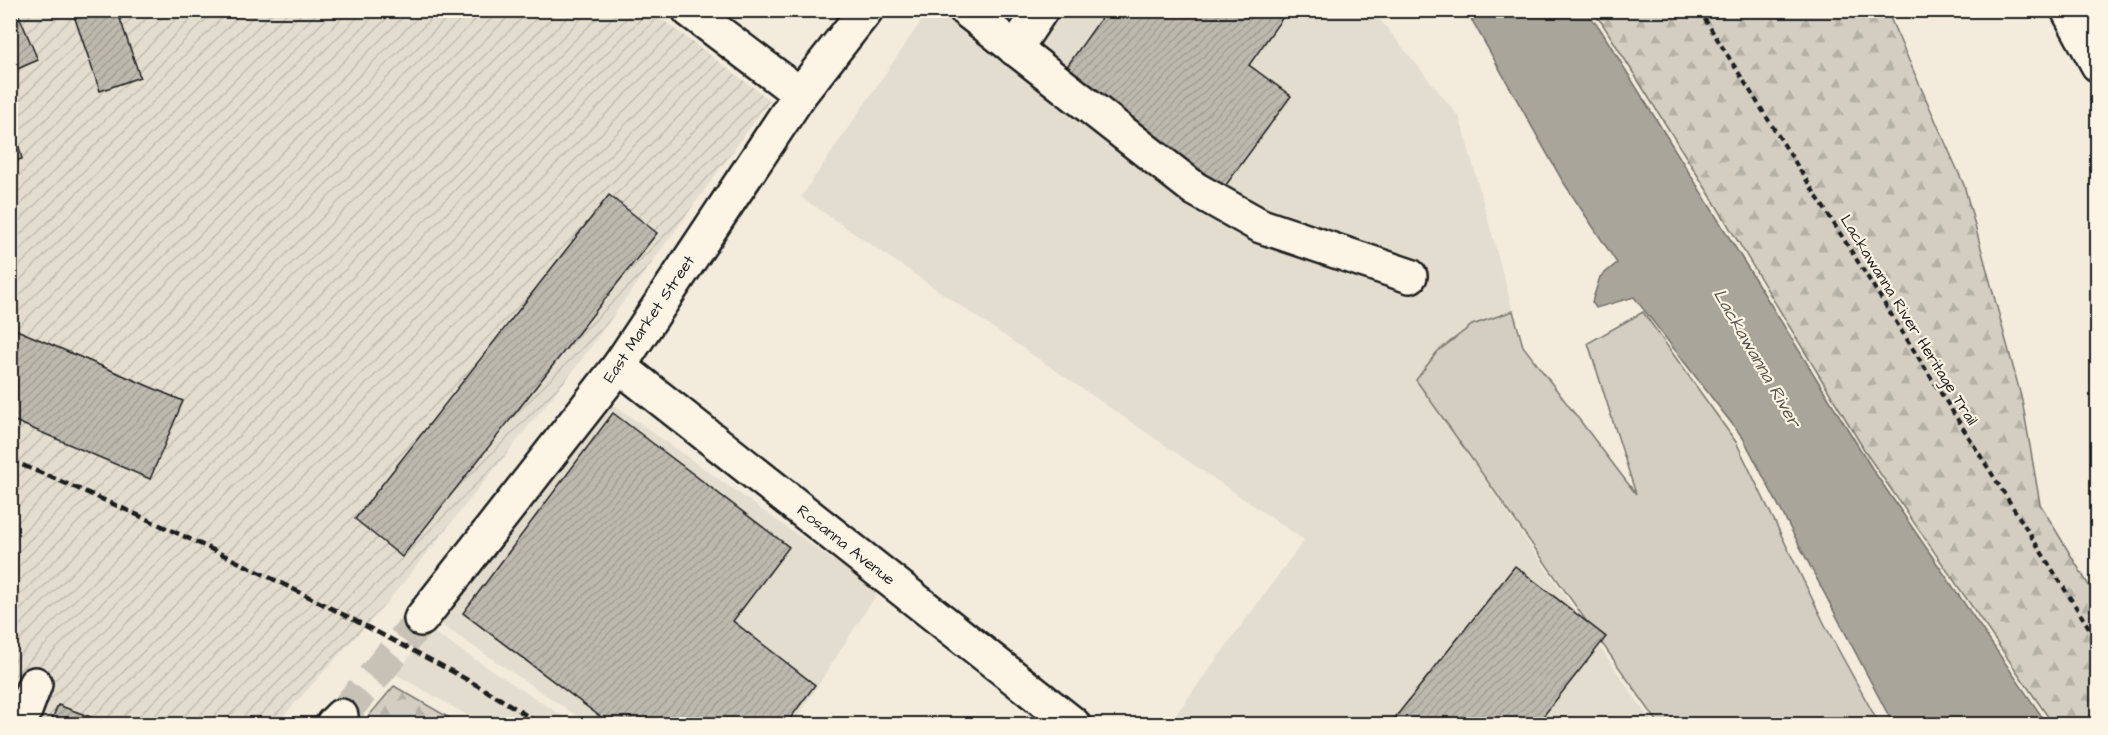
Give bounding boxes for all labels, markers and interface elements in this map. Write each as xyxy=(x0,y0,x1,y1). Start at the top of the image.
street label: Lackawanna River Heritage Trail xyxy=(1834,211,1983,430)
street label: East Market Street xyxy=(598,250,700,387)
water label: Lackawanna River xyxy=(1707,284,1808,434)
street label: Rosanna Avenue xyxy=(792,500,900,591)

